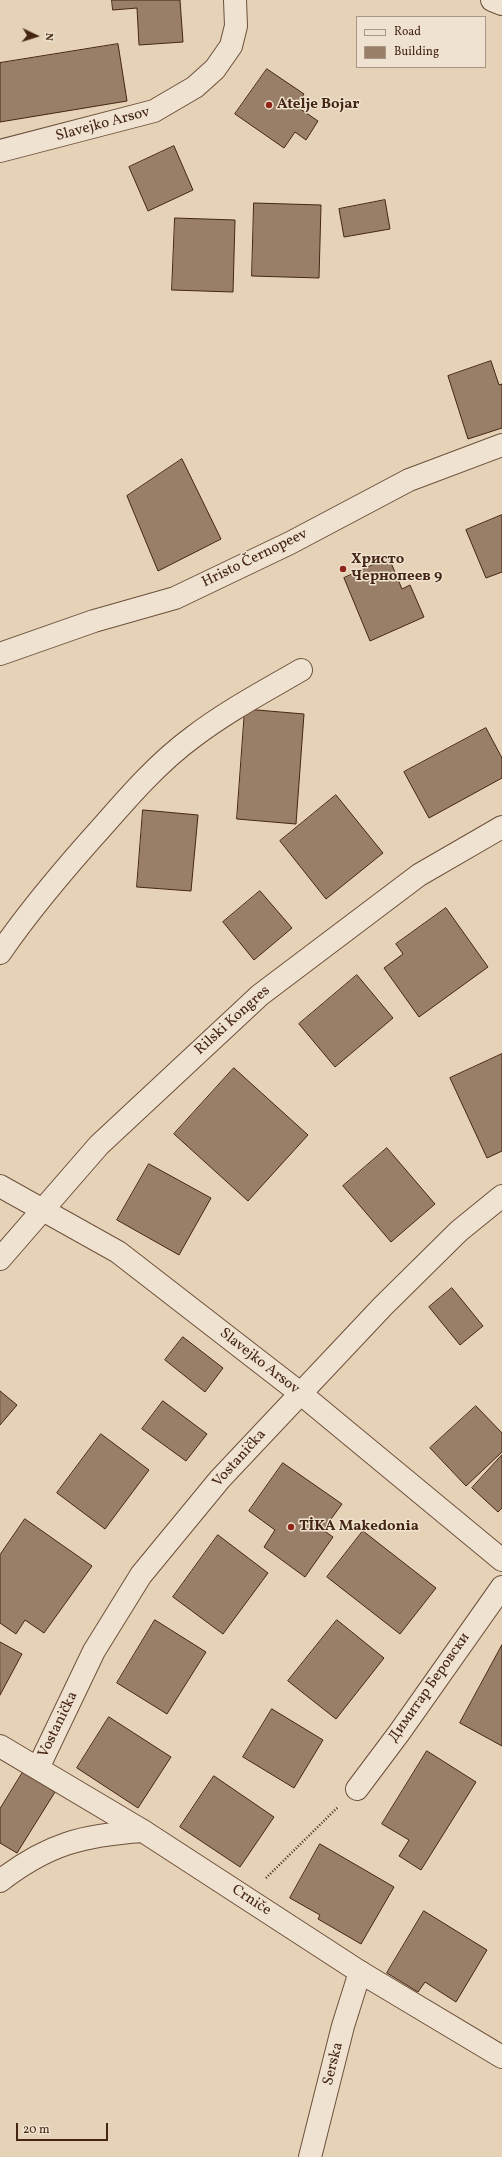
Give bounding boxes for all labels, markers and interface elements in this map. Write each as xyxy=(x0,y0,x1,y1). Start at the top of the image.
north arrow xyxy=(16,16,56,56)
legend xyxy=(356,16,486,68)
text: Road xyxy=(394,24,421,40)
text: N xyxy=(41,32,56,41)
text: Building xyxy=(394,44,439,60)
place label: Atelje Bojar xyxy=(277,96,359,114)
marker: Atelje Bojar xyxy=(264,100,274,110)
street label: Slavejko Arsov xyxy=(54,104,152,146)
street label: Hristo Černopeev xyxy=(199,526,311,592)
place label: Христо Чернопеев 9 xyxy=(351,551,442,586)
marker: Христо Чернопеев 9 xyxy=(338,564,348,574)
street label: Rilski Kongres xyxy=(192,982,274,1060)
street label: Slavejko Arsov xyxy=(215,1325,303,1399)
street label: Vostanička xyxy=(209,1426,271,1492)
place label: TİKA Makedonia xyxy=(299,1518,419,1536)
marker: TİKA Makedonia xyxy=(286,1522,296,1532)
street label: Димитар Беровски xyxy=(385,1630,475,1746)
street label: Vostanička xyxy=(35,1689,83,1761)
street label: Crniče xyxy=(228,1882,274,1920)
street label: Serska xyxy=(320,2041,348,2087)
scale bar xyxy=(18,2115,110,2141)
text: 20 m xyxy=(23,2122,50,2138)

